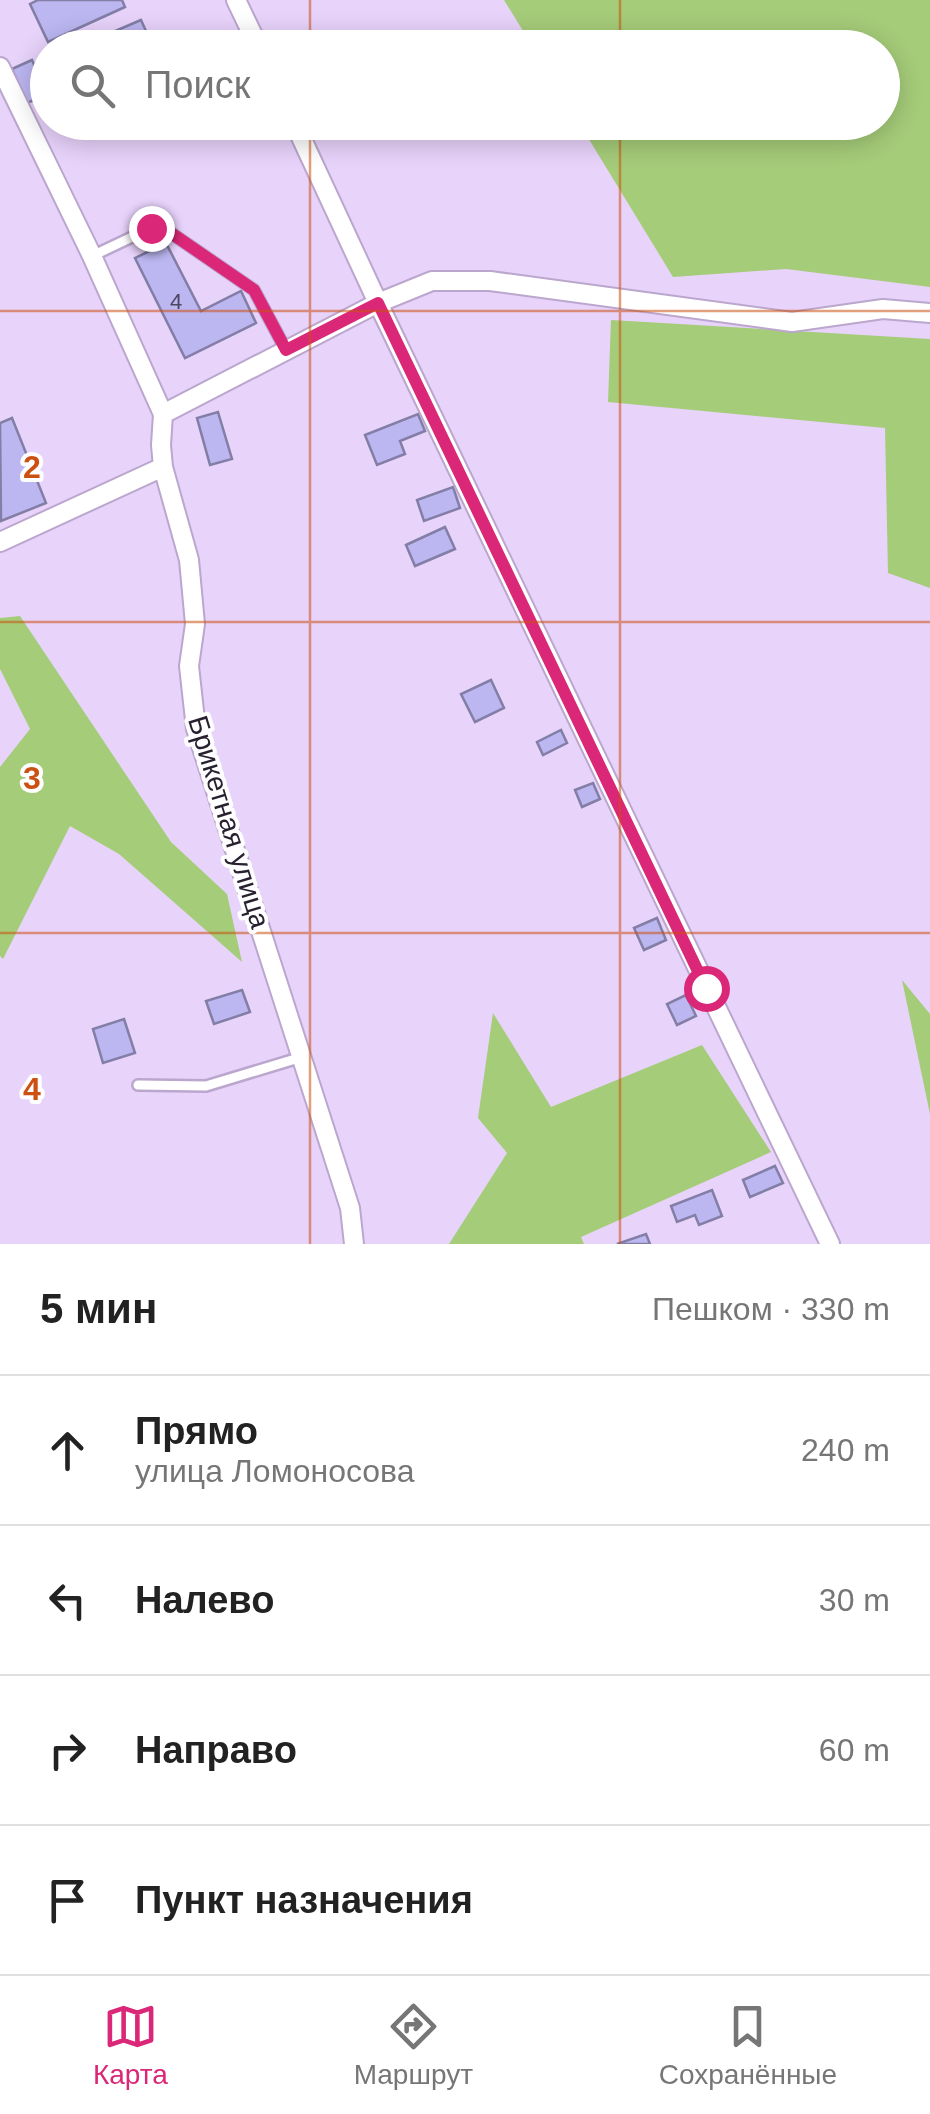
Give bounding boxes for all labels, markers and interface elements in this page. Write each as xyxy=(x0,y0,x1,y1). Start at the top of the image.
search box xyxy=(30,30,900,140)
icon: search xyxy=(65,58,120,113)
text: Поиск xyxy=(145,64,250,106)
route end xyxy=(129,206,175,252)
house number: 4 xyxy=(170,289,182,314)
text: 2 xyxy=(23,449,41,485)
street label: Брикетная улица xyxy=(182,712,276,932)
text: 3 xyxy=(23,760,41,796)
route start xyxy=(684,966,730,1012)
text: 4 xyxy=(23,1071,41,1107)
text: 5 мин xyxy=(40,1285,157,1332)
text: Пешком · 330 m xyxy=(652,1291,890,1327)
text: Прямо xyxy=(135,1410,258,1452)
icon: ahead xyxy=(40,1423,95,1478)
text: 240 m xyxy=(801,1432,890,1468)
text: улица Ломоносова xyxy=(135,1453,415,1489)
icon: left xyxy=(40,1573,95,1628)
text: Налево xyxy=(135,1579,274,1621)
text: 30 m xyxy=(819,1582,890,1618)
icon: right xyxy=(40,1723,95,1778)
text: Направо xyxy=(135,1729,297,1771)
text: 60 m xyxy=(819,1732,890,1768)
icon: arrive xyxy=(40,1873,95,1928)
text: Пункт назначения xyxy=(135,1879,473,1921)
tab: Карта xyxy=(93,1999,168,2091)
tab: Маршрут xyxy=(354,1999,473,2091)
tab: Сохранённые xyxy=(659,1999,837,2091)

